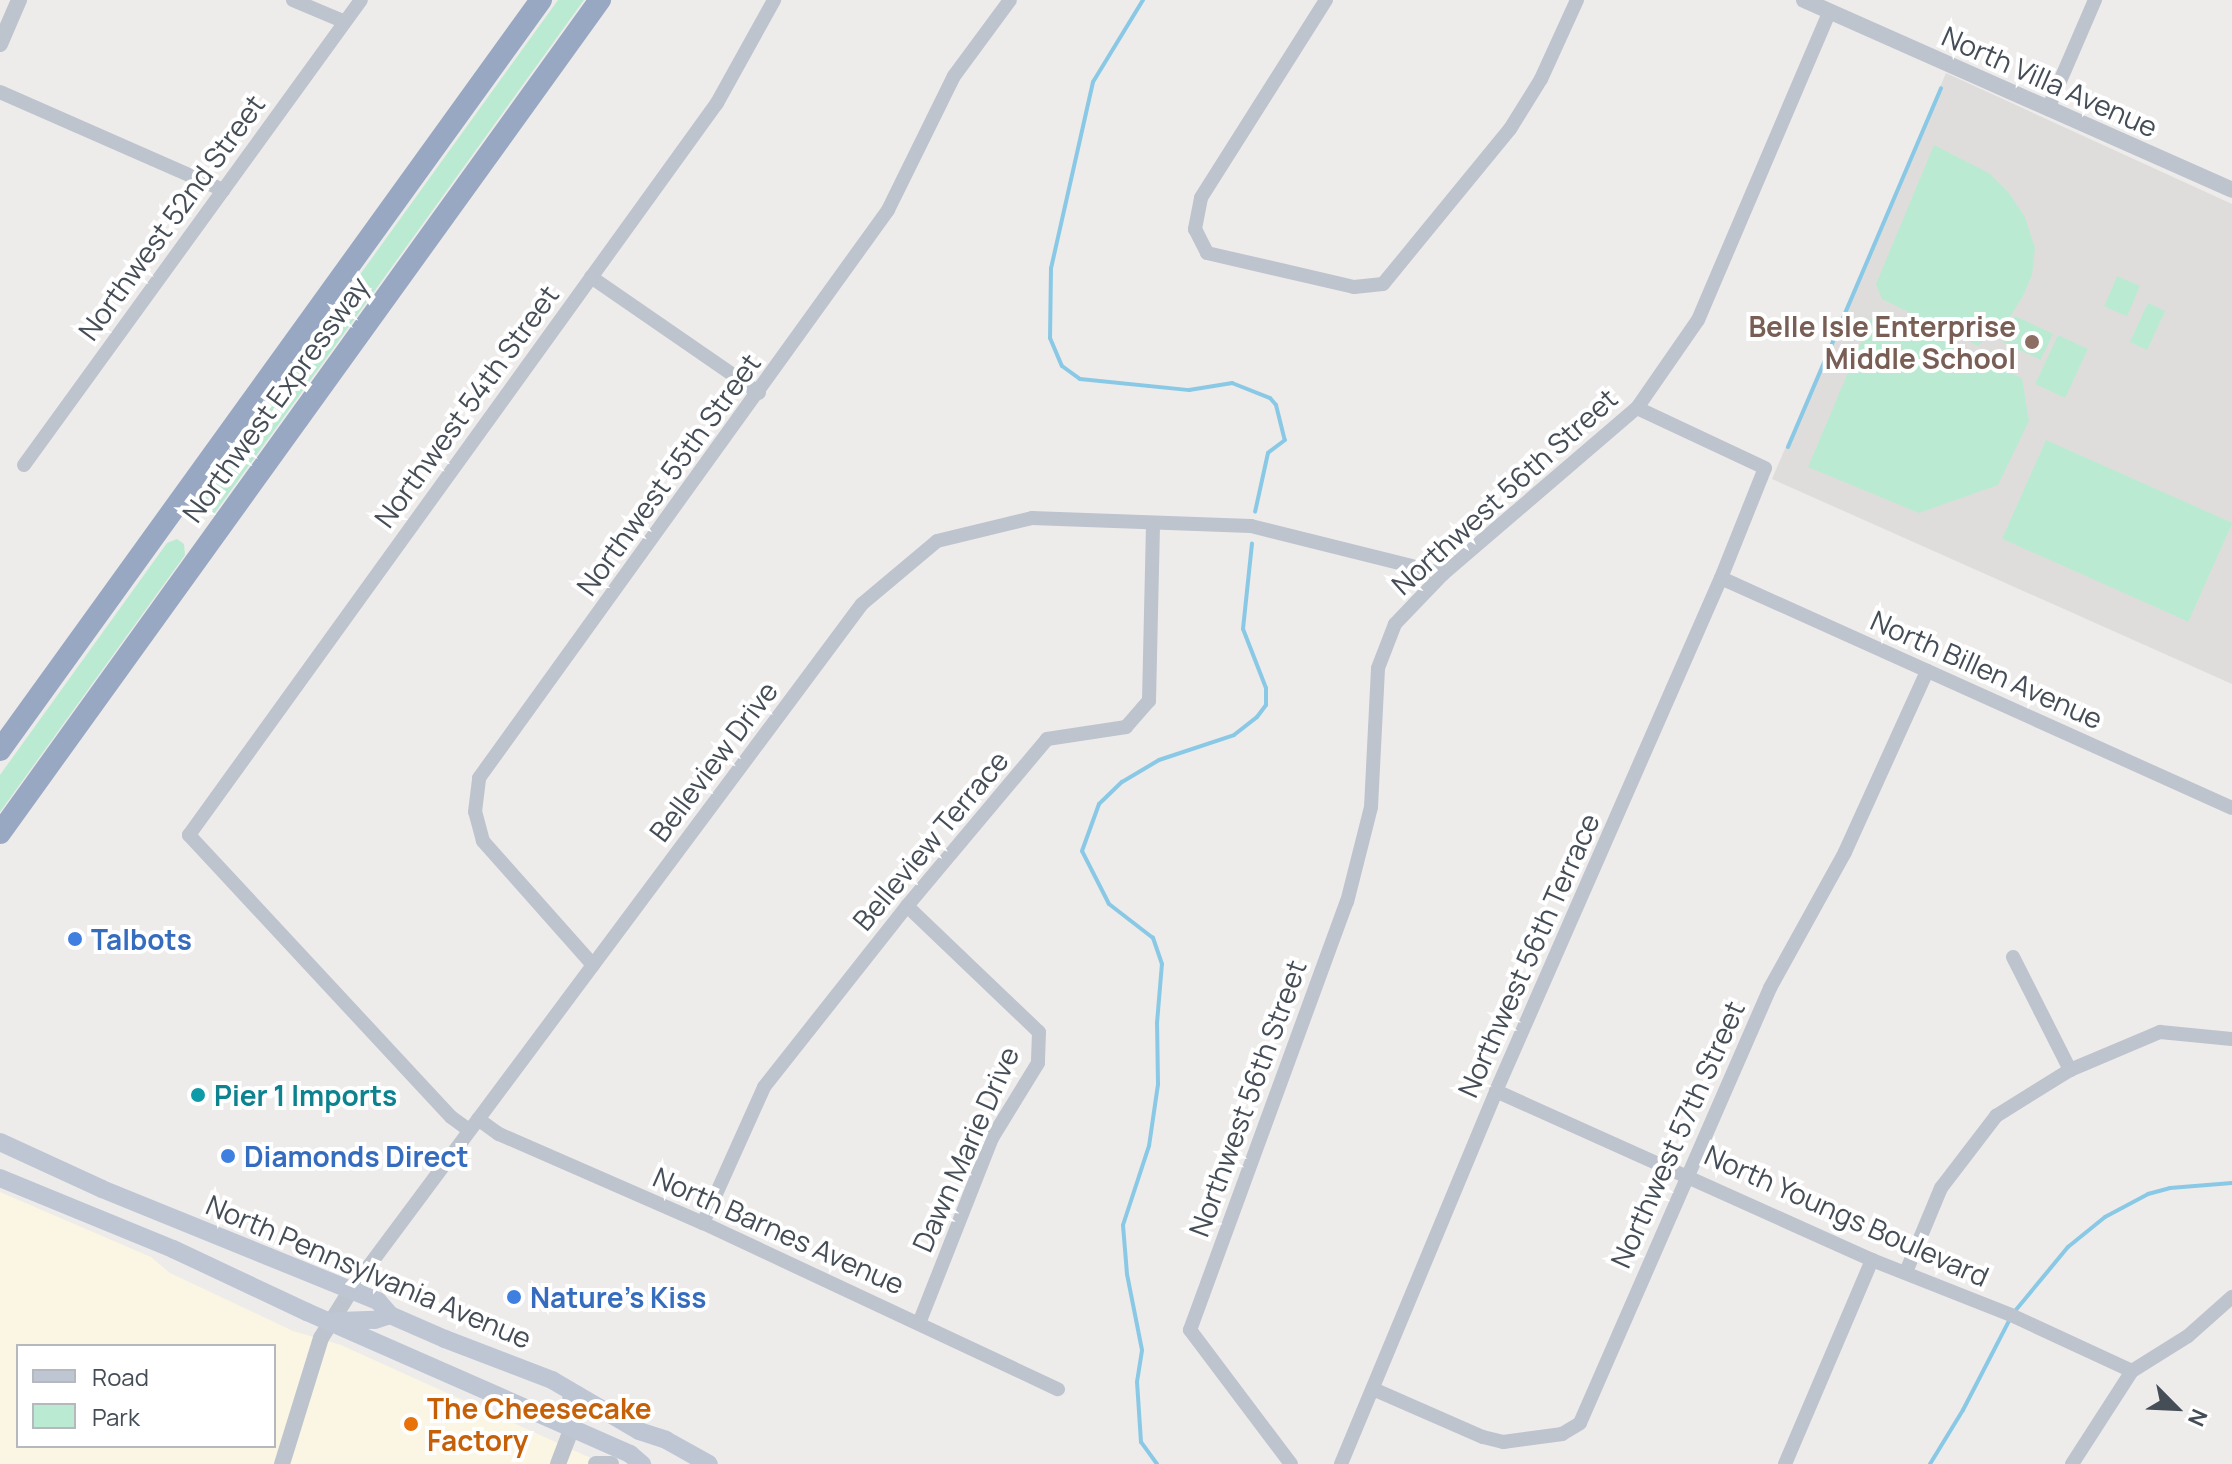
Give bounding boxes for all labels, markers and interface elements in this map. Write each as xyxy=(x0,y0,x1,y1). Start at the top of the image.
street label: North Villa Avenue xyxy=(1937,18,2163,144)
street label: Northwest 52nd Street xyxy=(71,88,271,346)
street label: Northwest Expressway xyxy=(175,270,375,528)
street label: Northwest 54th Street xyxy=(367,278,565,534)
place label: Belle Isle Enterprise Middle School xyxy=(1748,309,2016,375)
marker: Belle Isle Enterprise Middle School xyxy=(2023,333,2041,351)
street label: Northwest 55th Street xyxy=(569,347,767,601)
street label: Northwest 56th Street xyxy=(1384,381,1624,601)
street label: North Billen Avenue xyxy=(1866,603,2108,735)
street label: Belleview Drive xyxy=(642,674,784,848)
street label: Belleview Terrace xyxy=(845,744,1015,936)
street label: Northwest 56th Terrace xyxy=(1450,808,1606,1102)
place label: Talbots xyxy=(91,922,192,956)
marker: Talbots xyxy=(66,930,84,948)
street label: Northwest 56th Street xyxy=(1181,955,1313,1241)
street label: Northwest 57th Street xyxy=(1603,995,1751,1273)
street label: Dawn Marie Drive xyxy=(905,1041,1025,1257)
place label: Pier 1 Imports xyxy=(214,1078,397,1112)
marker: Pier 1 Imports xyxy=(189,1086,207,1104)
street label: North Youngs Boulevard xyxy=(1700,1137,1994,1293)
place label: Diamonds Direct xyxy=(244,1139,469,1173)
marker: Diamonds Direct xyxy=(219,1147,237,1165)
street label: North Barnes Avenue xyxy=(648,1160,910,1300)
street label: North Pennsylvania Avenue xyxy=(201,1187,537,1355)
place label: Nature's Kiss xyxy=(530,1280,706,1314)
marker: Nature's Kiss xyxy=(505,1288,523,1306)
legend xyxy=(16,1344,276,1448)
text: Road xyxy=(92,1360,149,1393)
north arrow xyxy=(2136,1368,2216,1448)
place label: The Cheesecake Factory xyxy=(427,1391,652,1457)
text: Park xyxy=(92,1400,140,1433)
text: N xyxy=(2181,1404,2215,1431)
marker: The Cheesecake Factory xyxy=(402,1415,420,1433)

